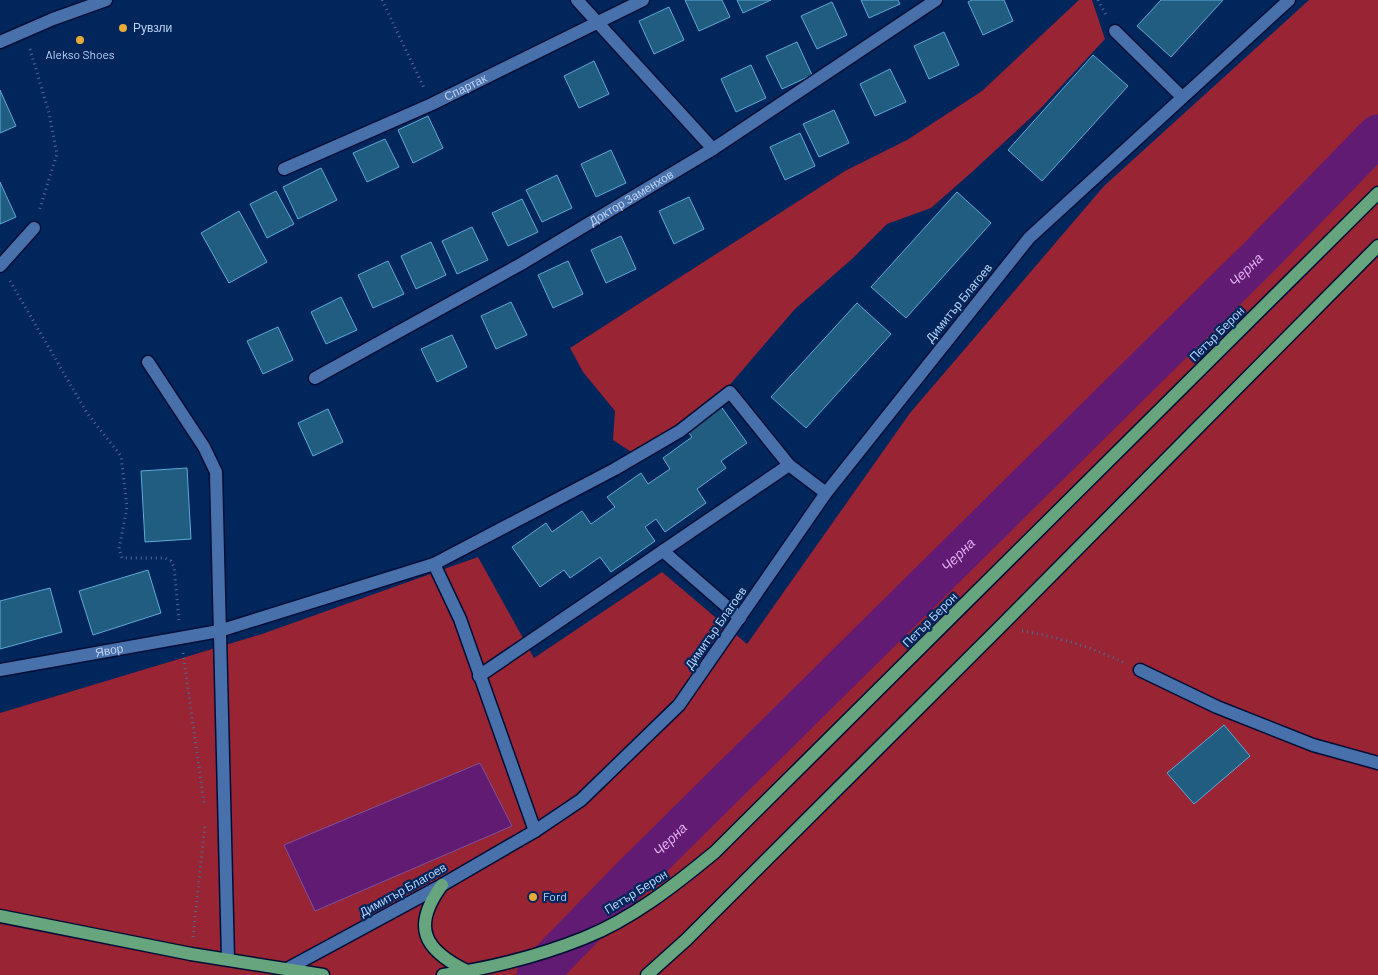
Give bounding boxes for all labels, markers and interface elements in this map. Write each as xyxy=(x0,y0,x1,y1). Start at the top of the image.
place label: Рувзли xyxy=(133,20,172,35)
marker: Рувзли xyxy=(117,22,129,34)
marker: Alekso Shoes xyxy=(74,34,86,46)
place label: Alekso Shoes xyxy=(45,47,115,61)
street label: Спартак xyxy=(442,70,489,103)
street label: Доктор Заменхов xyxy=(586,166,676,229)
water label: Черна xyxy=(1225,249,1266,290)
street label: Димитър Благоев xyxy=(922,260,995,345)
street label: Петър Берон xyxy=(1186,303,1247,364)
water label: Черна xyxy=(937,534,978,575)
street label: Димитър Благоев xyxy=(682,584,750,672)
street label: Петър Берон xyxy=(899,589,960,650)
street label: Явор xyxy=(94,640,125,659)
water label: Черна xyxy=(649,819,690,859)
street label: Димитър Благоев xyxy=(357,859,449,920)
street label: Петър Берон xyxy=(601,866,670,917)
place label: Ford xyxy=(543,889,567,903)
marker: Ford xyxy=(527,891,539,903)

